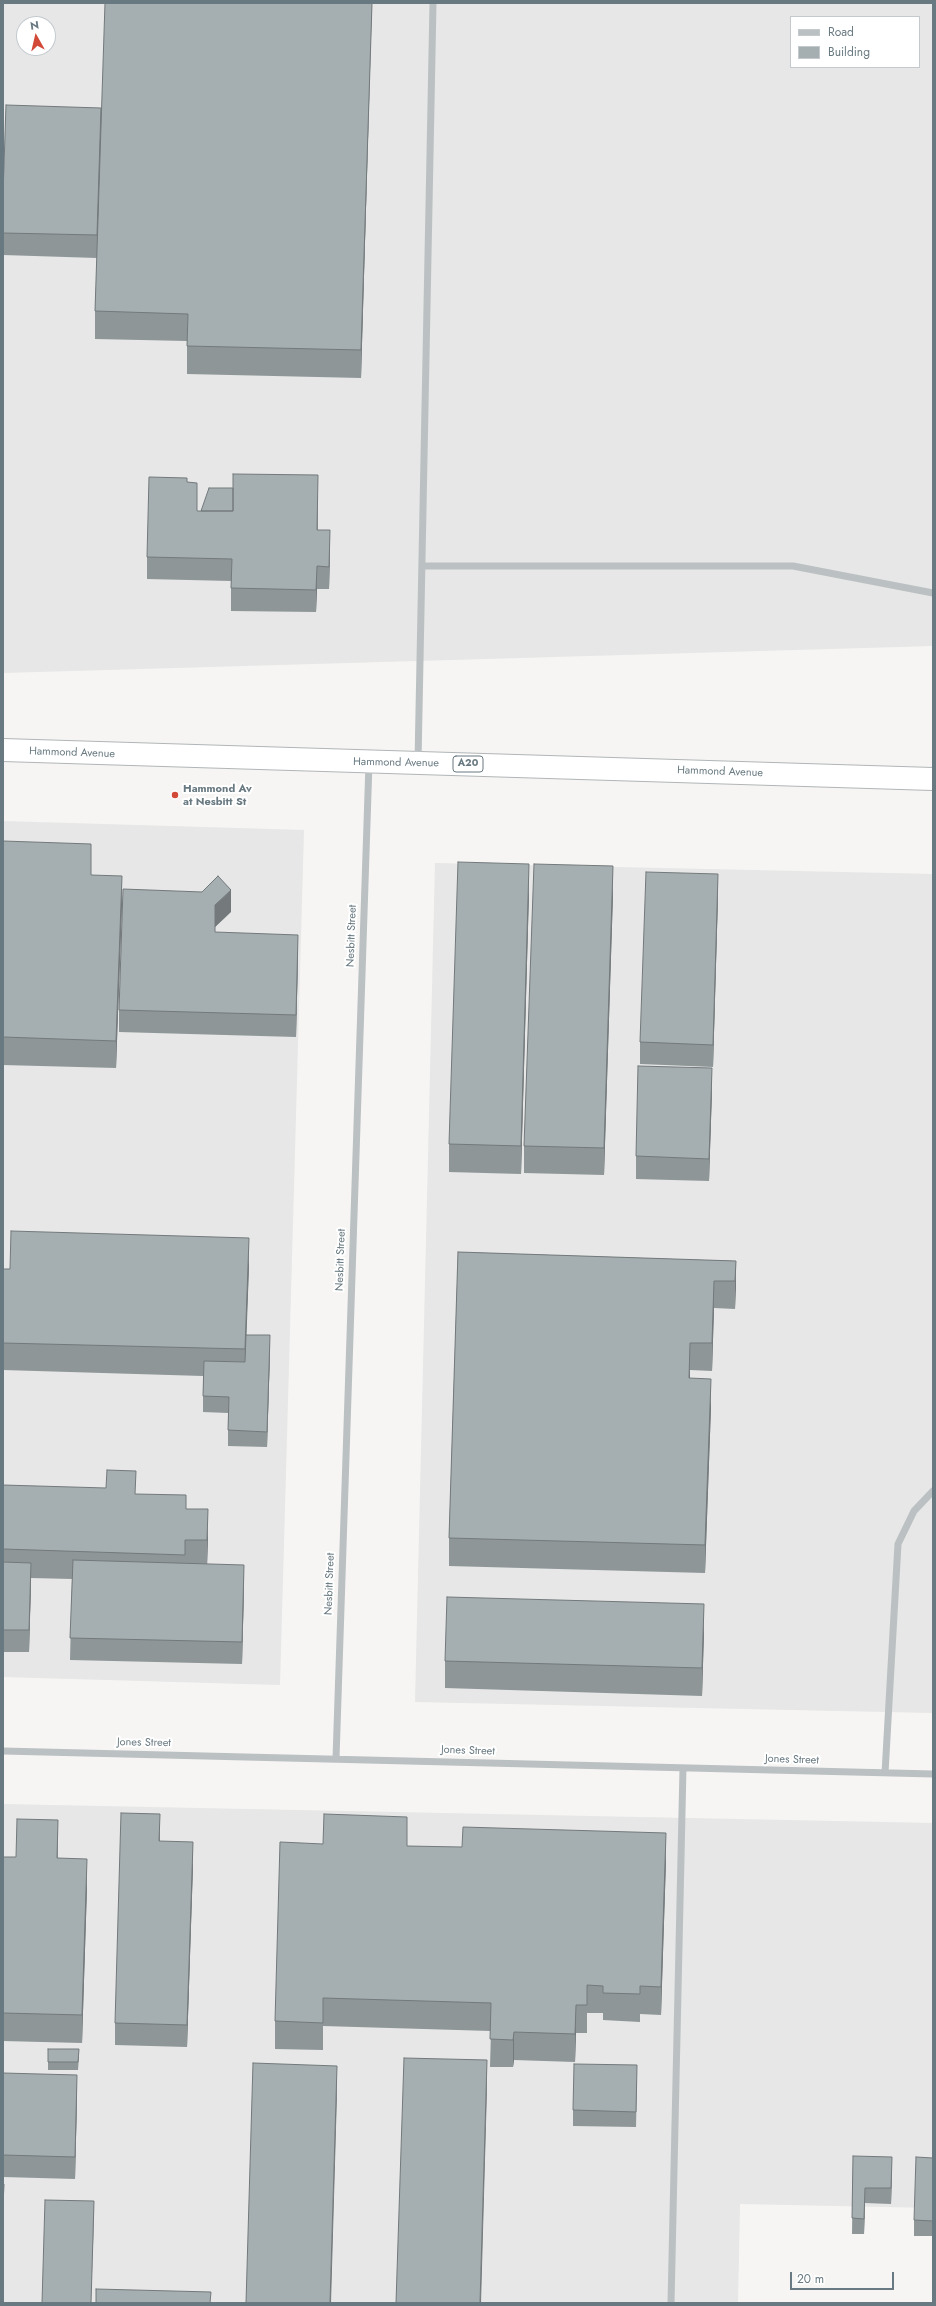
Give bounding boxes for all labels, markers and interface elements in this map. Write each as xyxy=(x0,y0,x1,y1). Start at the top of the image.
north arrow xyxy=(16,16,56,56)
legend xyxy=(790,16,920,68)
text: N xyxy=(29,17,40,34)
text: Road xyxy=(828,23,854,41)
text: Building xyxy=(828,43,870,61)
street label: Hammond Avenue xyxy=(29,745,115,761)
street label: Hammond Avenue xyxy=(353,756,439,770)
road number: A20 xyxy=(453,756,483,772)
street label: Hammond Avenue xyxy=(677,764,763,780)
place label: Hammond Av at Nesbitt St xyxy=(183,782,252,808)
marker: Hammond Av at Nesbitt St xyxy=(170,790,180,800)
street label: Nesbitt Street xyxy=(344,904,360,968)
street label: Nesbitt Street xyxy=(333,1228,349,1292)
street label: Nesbitt Street xyxy=(322,1552,338,1616)
street label: Jones Street xyxy=(117,1736,171,1750)
street label: Jones Street xyxy=(441,1743,495,1759)
street label: Jones Street xyxy=(765,1752,819,1768)
scale bar xyxy=(792,2264,896,2290)
text: 20 m xyxy=(797,2270,824,2288)

